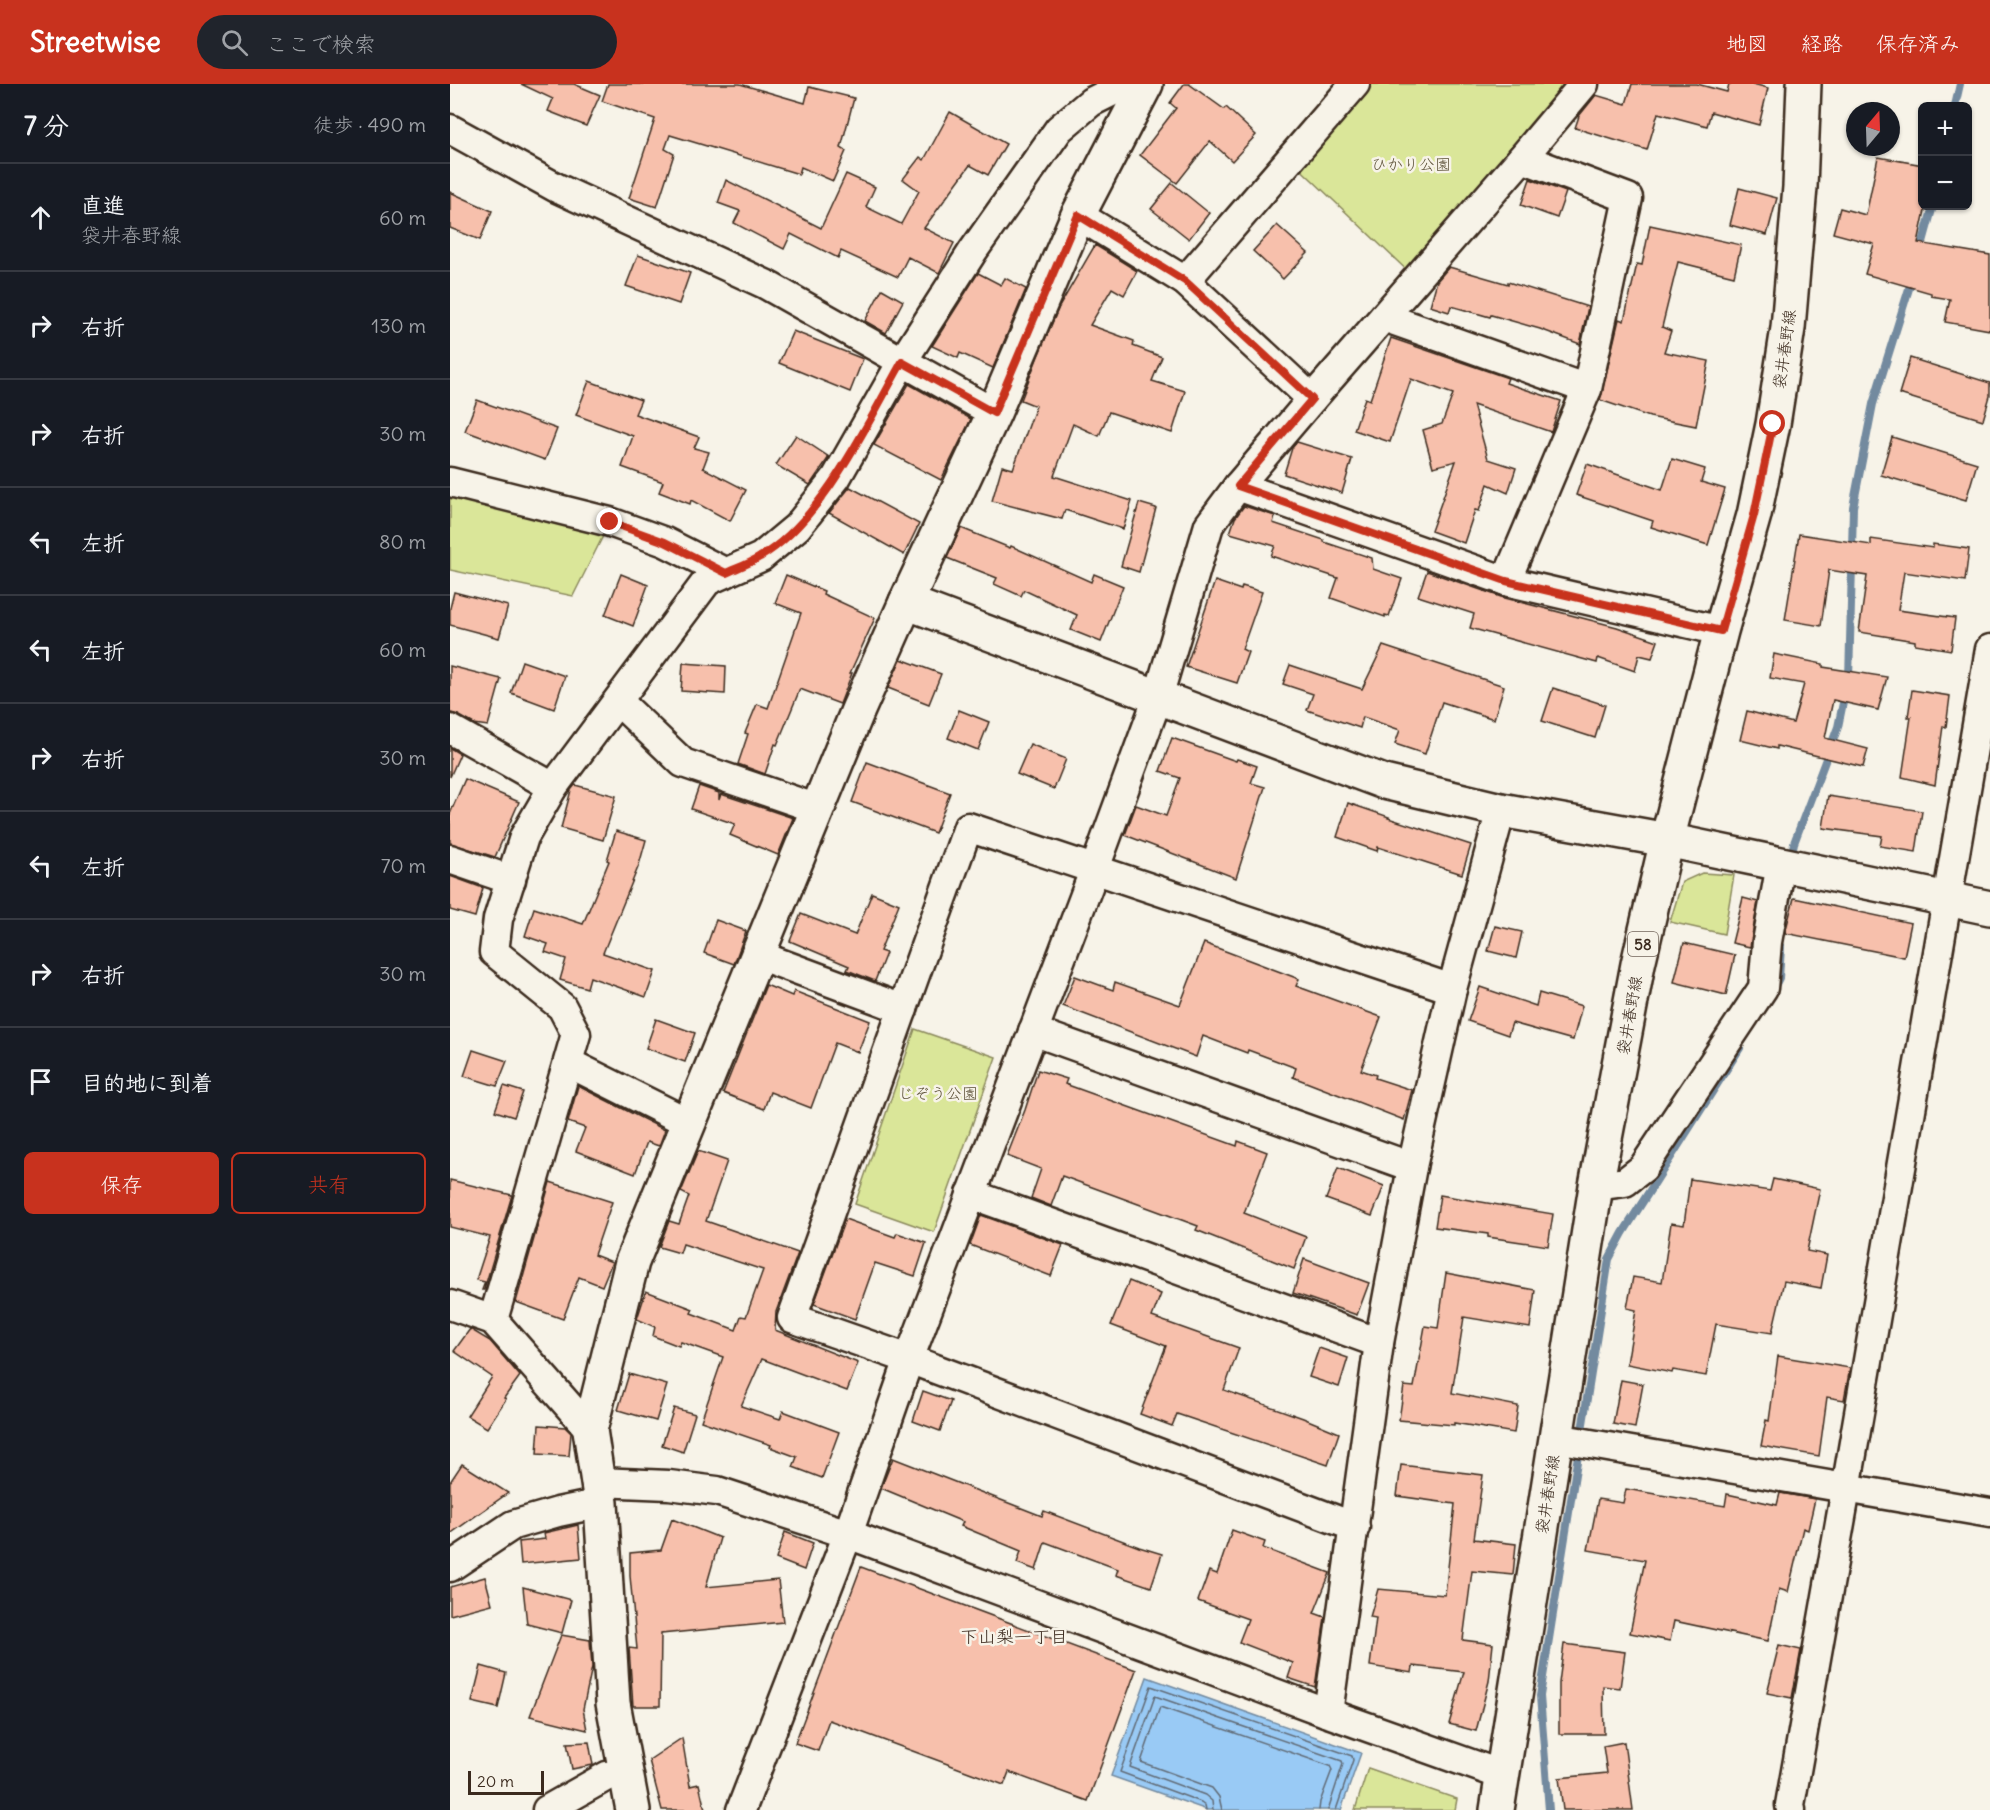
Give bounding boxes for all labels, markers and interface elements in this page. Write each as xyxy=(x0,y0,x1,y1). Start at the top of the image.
search box xyxy=(197,15,617,69)
text: Streetwise xyxy=(30,24,161,60)
icon: search xyxy=(218,26,251,59)
text: ここで検索 xyxy=(266,30,376,58)
text: 地図 xyxy=(1726,30,1768,57)
text: 経路 xyxy=(1801,30,1843,57)
text: 保存済み xyxy=(1876,30,1960,57)
north arrow xyxy=(1846,102,1900,156)
map controls xyxy=(1918,102,1972,210)
button: + xyxy=(1918,102,1972,156)
text: 7 分 xyxy=(24,109,69,142)
text: 徒歩 · 490 m xyxy=(314,112,426,137)
park label: ひかり公園 xyxy=(1371,154,1451,174)
button: − xyxy=(1918,156,1972,210)
text: 直進 xyxy=(81,191,125,219)
icon: ahead xyxy=(24,201,57,234)
text: 60 m xyxy=(379,205,426,230)
text: 袋井春野線 xyxy=(81,222,181,247)
street label: 袋井春野線 xyxy=(1769,308,1799,390)
icon: right xyxy=(24,309,57,342)
text: 右折 xyxy=(81,313,125,341)
text: 130 m xyxy=(371,313,426,338)
route start xyxy=(1759,410,1785,436)
icon: right xyxy=(24,417,57,450)
text: 右折 xyxy=(81,421,125,449)
text: 30 m xyxy=(379,421,426,446)
route end xyxy=(596,508,622,534)
icon: left xyxy=(24,525,57,558)
text: 左折 xyxy=(81,529,125,557)
text: 80 m xyxy=(379,529,426,554)
icon: left xyxy=(24,633,57,666)
text: 左折 xyxy=(81,637,125,665)
text: 60 m xyxy=(379,637,426,662)
icon: right xyxy=(24,741,57,774)
text: 右折 xyxy=(81,745,125,773)
text: 30 m xyxy=(379,745,426,770)
icon: left xyxy=(24,849,57,882)
text: 左折 xyxy=(81,853,125,881)
text: 70 m xyxy=(381,853,426,878)
road number: 58 xyxy=(1628,932,1658,956)
icon: right xyxy=(24,957,57,990)
text: 右折 xyxy=(81,961,125,989)
text: 30 m xyxy=(379,961,426,986)
street label: 袋井春野線 xyxy=(1612,974,1646,1056)
icon: arrive xyxy=(24,1065,57,1098)
text: 目的地に到着 xyxy=(81,1069,213,1097)
park label: じぞう公園 xyxy=(898,1083,978,1103)
button: 保存 xyxy=(24,1152,219,1214)
button: 共有 xyxy=(231,1152,426,1214)
street label: 袋井春野線 xyxy=(1531,1453,1563,1535)
district label: 下山梨一丁目 xyxy=(960,1625,1068,1648)
scale bar xyxy=(468,1768,544,1796)
text: 20 m xyxy=(477,1771,514,1791)

